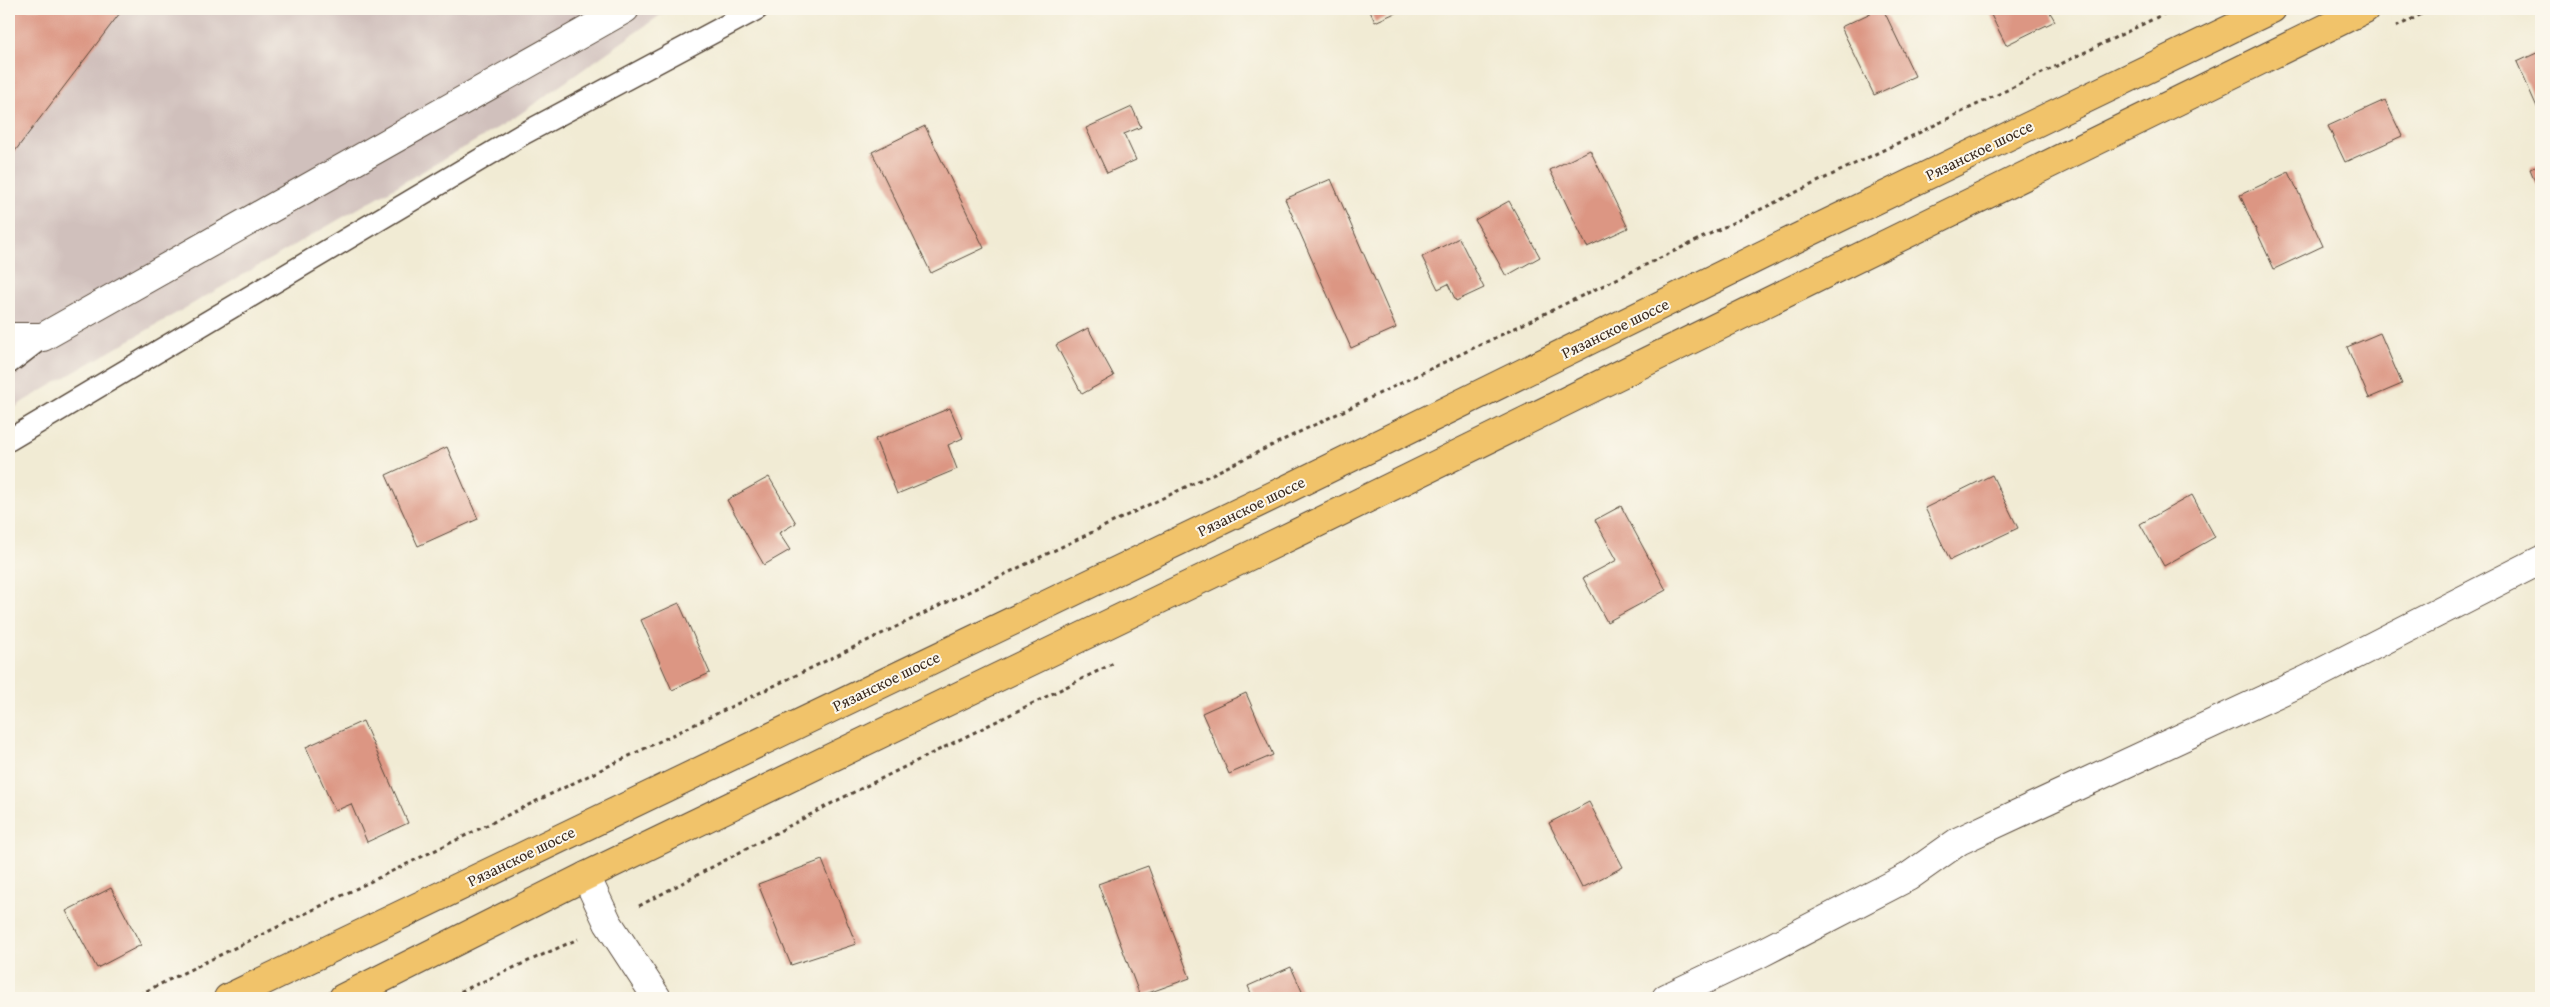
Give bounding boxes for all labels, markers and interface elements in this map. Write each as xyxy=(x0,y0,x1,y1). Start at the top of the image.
street label: Рязанское шоссе xyxy=(1921,114,2037,186)
street label: Рязанское шоссе xyxy=(1557,292,1673,364)
street label: Рязанское шоссе xyxy=(1193,470,1309,542)
street label: Рязанское шоссе xyxy=(828,645,944,717)
street label: Рязанское шоссе xyxy=(463,820,579,892)

